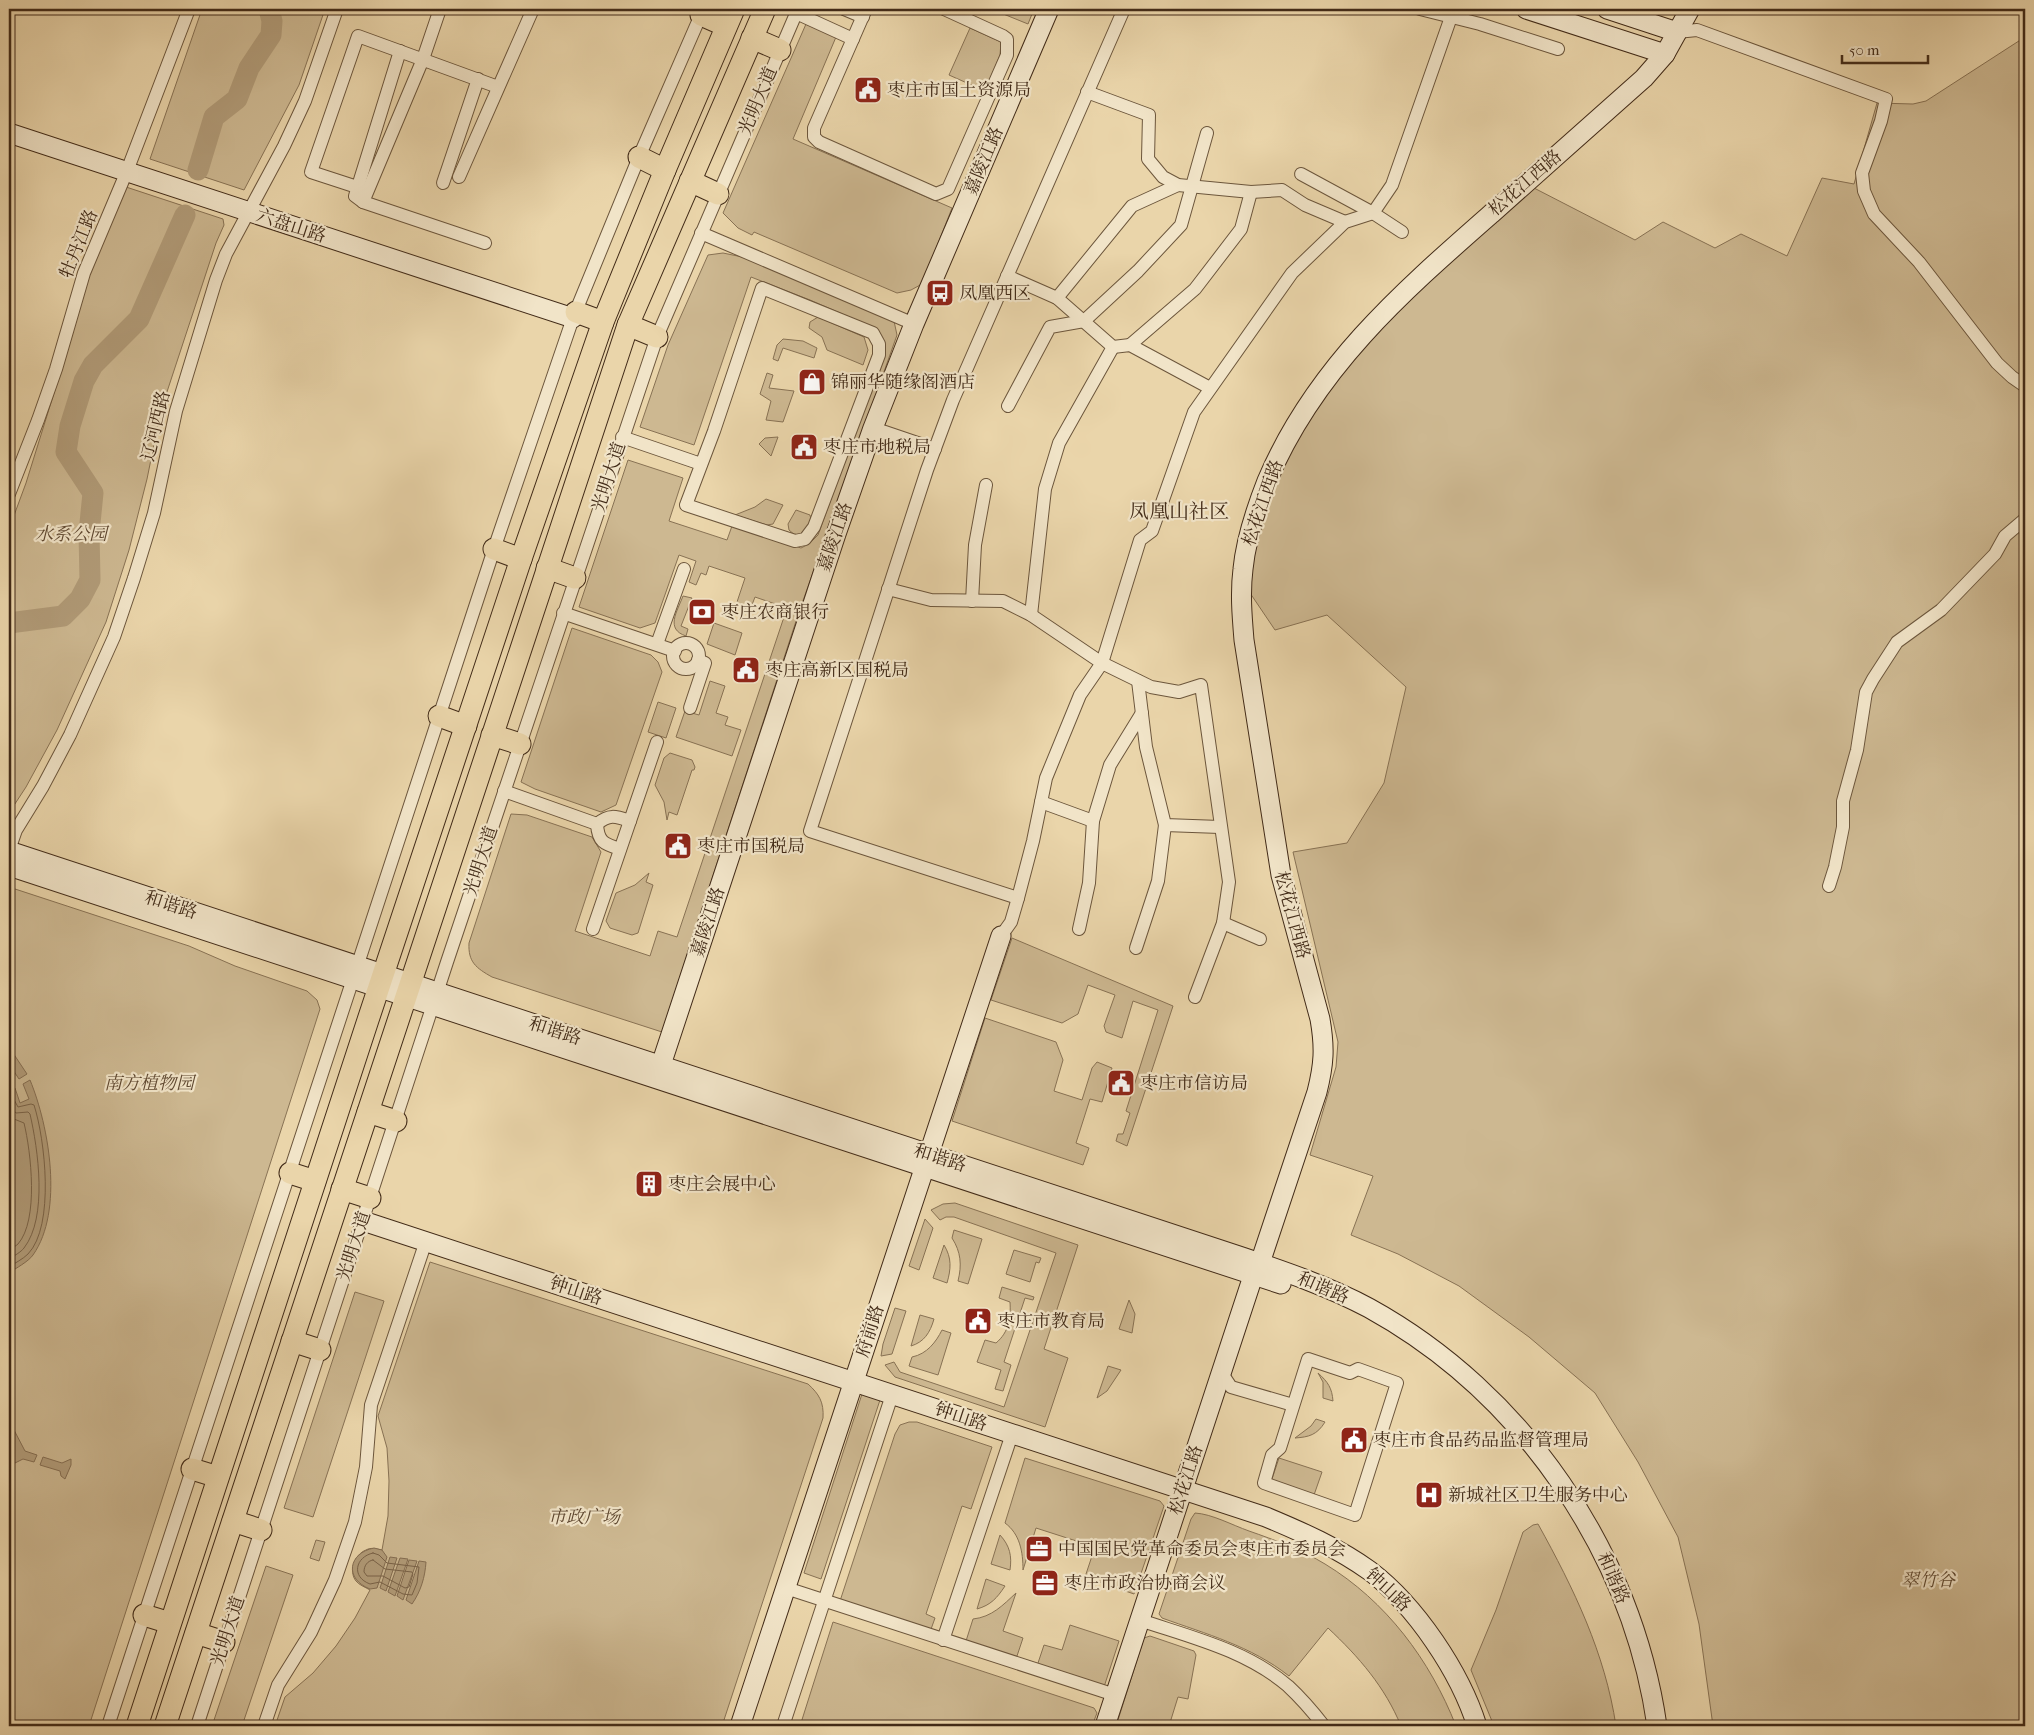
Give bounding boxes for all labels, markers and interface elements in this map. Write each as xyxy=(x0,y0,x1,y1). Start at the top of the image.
scale bar xyxy=(1842,32,1928,64)
text: 50 m xyxy=(1849,41,1880,59)
street label: 光明大道 xyxy=(734,64,782,138)
public building icon: 枣庄市国土资源局 xyxy=(853,75,883,105)
place label: 枣庄市国土资源局 xyxy=(887,80,1031,101)
street label: 嘉陵江路 xyxy=(960,124,1008,198)
street label: 松花江西路 xyxy=(1484,146,1566,220)
street label: 六盘山路 xyxy=(254,205,328,247)
street label: 牡丹江路 xyxy=(56,207,102,281)
bus stop icon: 凤凰西区 xyxy=(925,278,955,308)
place label: 凤凰西区 xyxy=(959,283,1031,304)
shop icon: 锦丽华随缘阁酒店 xyxy=(797,367,827,397)
place label: 锦丽华随缘阁酒店 xyxy=(831,372,975,393)
street label: 辽河西路 xyxy=(138,389,174,463)
public building icon: 枣庄市地税局 xyxy=(789,432,819,462)
place label: 枣庄市地税局 xyxy=(823,437,931,458)
street label: 光明大道 xyxy=(588,440,630,514)
street label: 松花江西路 xyxy=(1238,457,1288,549)
street label: 嘉陵江路 xyxy=(813,500,857,574)
district label: 凤凰山社区 xyxy=(1129,500,1229,523)
park label: 水系公园 xyxy=(35,524,110,545)
bank icon: 枣庄农商银行 xyxy=(687,597,717,627)
place label: 枣庄农商银行 xyxy=(721,602,829,623)
public building icon: 枣庄高新区国税局 xyxy=(731,655,761,685)
place label: 枣庄高新区国税局 xyxy=(765,660,909,681)
street label: 光明大道 xyxy=(460,824,502,898)
public building icon: 枣庄市国税局 xyxy=(663,831,693,861)
place label: 枣庄市国税局 xyxy=(697,836,805,857)
street label: 松花江西路 xyxy=(1270,869,1314,961)
street label: 嘉陵江路 xyxy=(687,885,729,959)
street label: 和谐路 xyxy=(142,887,200,923)
street label: 和谐路 xyxy=(526,1013,584,1049)
public building icon: 枣庄市信访局 xyxy=(1106,1068,1136,1098)
park label: 南方植物园 xyxy=(104,1073,197,1094)
place label: 枣庄市信访局 xyxy=(1140,1073,1248,1094)
street label: 和谐路 xyxy=(911,1140,969,1176)
building icon: 枣庄会展中心 xyxy=(634,1169,664,1199)
place label: 枣庄会展中心 xyxy=(668,1174,776,1195)
street label: 光明大道 xyxy=(333,1209,375,1283)
street label: 和谐路 xyxy=(1294,1268,1352,1308)
street label: 钟山路 xyxy=(547,1273,605,1309)
street label: 府前路 xyxy=(852,1302,888,1360)
public building icon: 枣庄市教育局 xyxy=(963,1306,993,1336)
place label: 枣庄市教育局 xyxy=(997,1311,1105,1332)
street label: 钟山路 xyxy=(932,1399,990,1435)
public building icon: 枣庄市食品药品监督管理局 xyxy=(1339,1425,1369,1455)
place label: 枣庄市食品药品监督管理局 xyxy=(1373,1430,1589,1451)
street label: 松花江路 xyxy=(1165,1443,1207,1517)
hospital icon: 新城社区卫生服务中心 xyxy=(1414,1480,1444,1510)
place label: 新城社区卫生服务中心 xyxy=(1448,1485,1628,1506)
park label: 市政广场 xyxy=(548,1507,622,1528)
office icon: 中国国民党革命委员会枣庄市委员会 xyxy=(1024,1534,1054,1564)
place label: 中国国民党革命委员会枣庄市委员会 xyxy=(1058,1539,1346,1560)
street label: 和谐路 xyxy=(1593,1549,1633,1607)
street label: 钟山路 xyxy=(1361,1564,1415,1616)
office icon: 枣庄市政治协商会议 xyxy=(1030,1568,1060,1598)
park label: 翠竹谷 xyxy=(1901,1570,1956,1591)
place label: 枣庄市政治协商会议 xyxy=(1064,1573,1226,1594)
street label: 光明大道 xyxy=(207,1594,249,1668)

